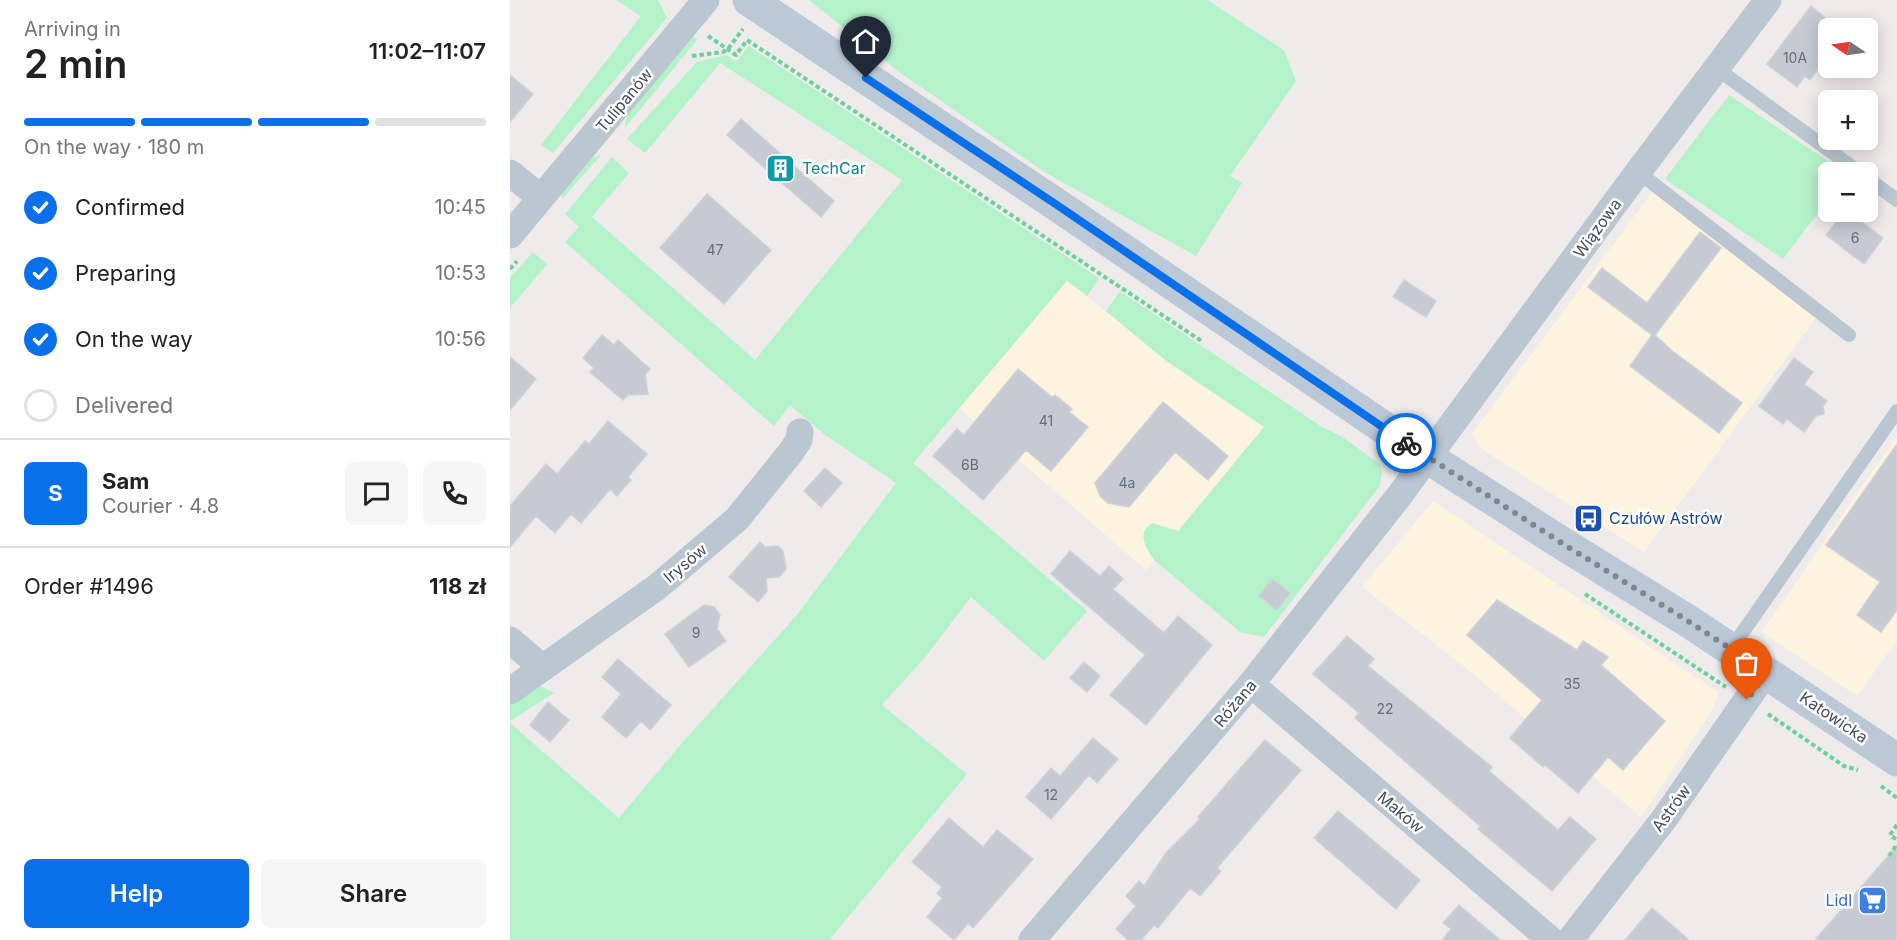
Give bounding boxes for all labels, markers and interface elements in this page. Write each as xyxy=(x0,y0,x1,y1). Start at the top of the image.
pin xyxy=(840,16,891,78)
text: Arriving in xyxy=(24,17,121,41)
north arrow xyxy=(1818,18,1878,78)
map controls xyxy=(1818,18,1878,222)
icon: home xyxy=(849,25,882,58)
text: 11:02–11:07 xyxy=(369,38,486,64)
text: 2 min xyxy=(24,40,127,87)
house number: 10A xyxy=(1783,49,1807,66)
street label: Tulipanów xyxy=(592,64,656,136)
button: + xyxy=(1818,90,1878,150)
text: On the way · 180 m xyxy=(24,135,204,159)
building icon: TechCar xyxy=(765,152,797,184)
place label: TechCar xyxy=(802,158,866,178)
button: − xyxy=(1818,162,1878,222)
icon: check xyxy=(24,191,57,224)
text: Confirmed xyxy=(75,194,185,220)
street label: Wiązowa xyxy=(1569,194,1625,262)
text: 10:45 xyxy=(434,195,486,219)
house number: 6 xyxy=(1851,229,1859,246)
house number: 47 xyxy=(707,241,724,258)
icon: check xyxy=(24,257,57,290)
text: Preparing xyxy=(75,260,176,286)
text: 10:53 xyxy=(435,261,486,285)
icon: check xyxy=(24,323,57,356)
text: On the way xyxy=(75,326,193,352)
text: 10:56 xyxy=(435,327,486,351)
text: Delivered xyxy=(75,392,173,418)
house number: 41 xyxy=(1039,412,1053,429)
courier xyxy=(1376,413,1436,473)
icon: bike xyxy=(1390,427,1423,460)
house number: 6B xyxy=(961,456,979,473)
button: chat xyxy=(345,462,408,525)
button: phone xyxy=(423,462,486,525)
text: Sam xyxy=(102,468,149,494)
house number: 4a xyxy=(1119,474,1135,491)
text: S xyxy=(48,480,63,506)
text: Courier · 4.8 xyxy=(102,494,219,518)
bus stop icon: Czułów Astrów xyxy=(1572,502,1604,534)
place label: Czułów Astrów xyxy=(1609,508,1723,528)
street label: Irysów xyxy=(659,539,711,587)
text: Order #1496 xyxy=(24,573,154,599)
text: 118 zł xyxy=(429,573,486,599)
house number: 9 xyxy=(692,624,700,641)
pin xyxy=(1721,638,1772,700)
icon: bag xyxy=(1730,647,1763,680)
street label: Różana xyxy=(1209,675,1261,731)
house number: 35 xyxy=(1563,675,1581,692)
street label: Katowicka xyxy=(1796,687,1872,747)
house number: 22 xyxy=(1376,700,1394,717)
street label: Astrów xyxy=(1647,781,1695,835)
house number: 12 xyxy=(1044,786,1058,803)
street label: Maków xyxy=(1374,787,1428,837)
button: Help xyxy=(24,859,249,928)
button: Share xyxy=(261,859,486,928)
supermarket icon: Lidl xyxy=(1857,884,1889,916)
place label: Lidl xyxy=(1825,890,1852,910)

